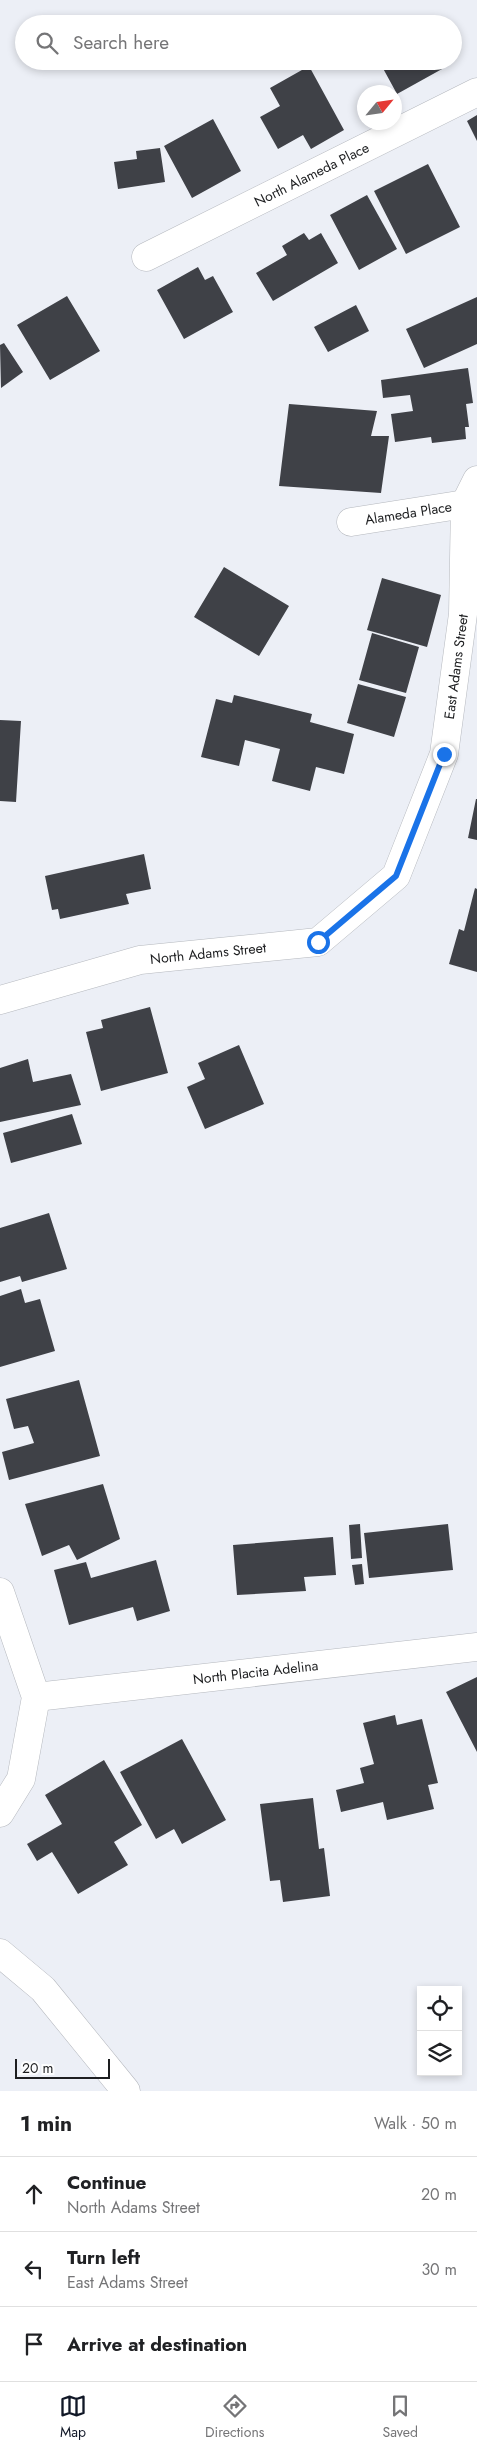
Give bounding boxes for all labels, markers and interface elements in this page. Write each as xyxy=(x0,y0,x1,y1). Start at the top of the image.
search box xyxy=(15,15,462,70)
icon: search xyxy=(33,29,61,57)
text: Search here xyxy=(73,29,169,56)
north arrow xyxy=(357,85,402,130)
street label: North Alameda Place xyxy=(251,137,372,212)
street label: Alameda Place xyxy=(363,496,453,530)
street label: East Adams Street xyxy=(439,612,473,720)
route end xyxy=(433,743,456,766)
route start xyxy=(307,931,330,954)
street label: North Adams Street xyxy=(149,937,268,969)
street label: North Placita Adelina xyxy=(192,1655,319,1689)
map controls xyxy=(417,1986,462,2076)
button: locate xyxy=(417,1986,462,2031)
button: layers xyxy=(417,2031,462,2076)
scale bar xyxy=(15,2056,110,2079)
text: 20 m xyxy=(22,2058,54,2078)
text: 1 min xyxy=(20,2109,72,2139)
text: Walk · 50 m xyxy=(374,2112,457,2135)
text: Continue xyxy=(67,2169,146,2196)
icon: ahead xyxy=(20,2180,48,2208)
text: 20 m xyxy=(421,2183,457,2206)
text: North Adams Street xyxy=(67,2196,200,2219)
text: Turn left xyxy=(67,2244,140,2271)
icon: left xyxy=(20,2255,48,2283)
text: 30 m xyxy=(421,2258,457,2281)
text: East Adams Street xyxy=(67,2271,188,2294)
icon: arrive xyxy=(20,2330,48,2358)
text: Arrive at destination xyxy=(67,2331,247,2358)
tab: Map xyxy=(59,2392,87,2442)
tab: Directions xyxy=(205,2392,264,2442)
tab: Saved xyxy=(382,2392,418,2442)

